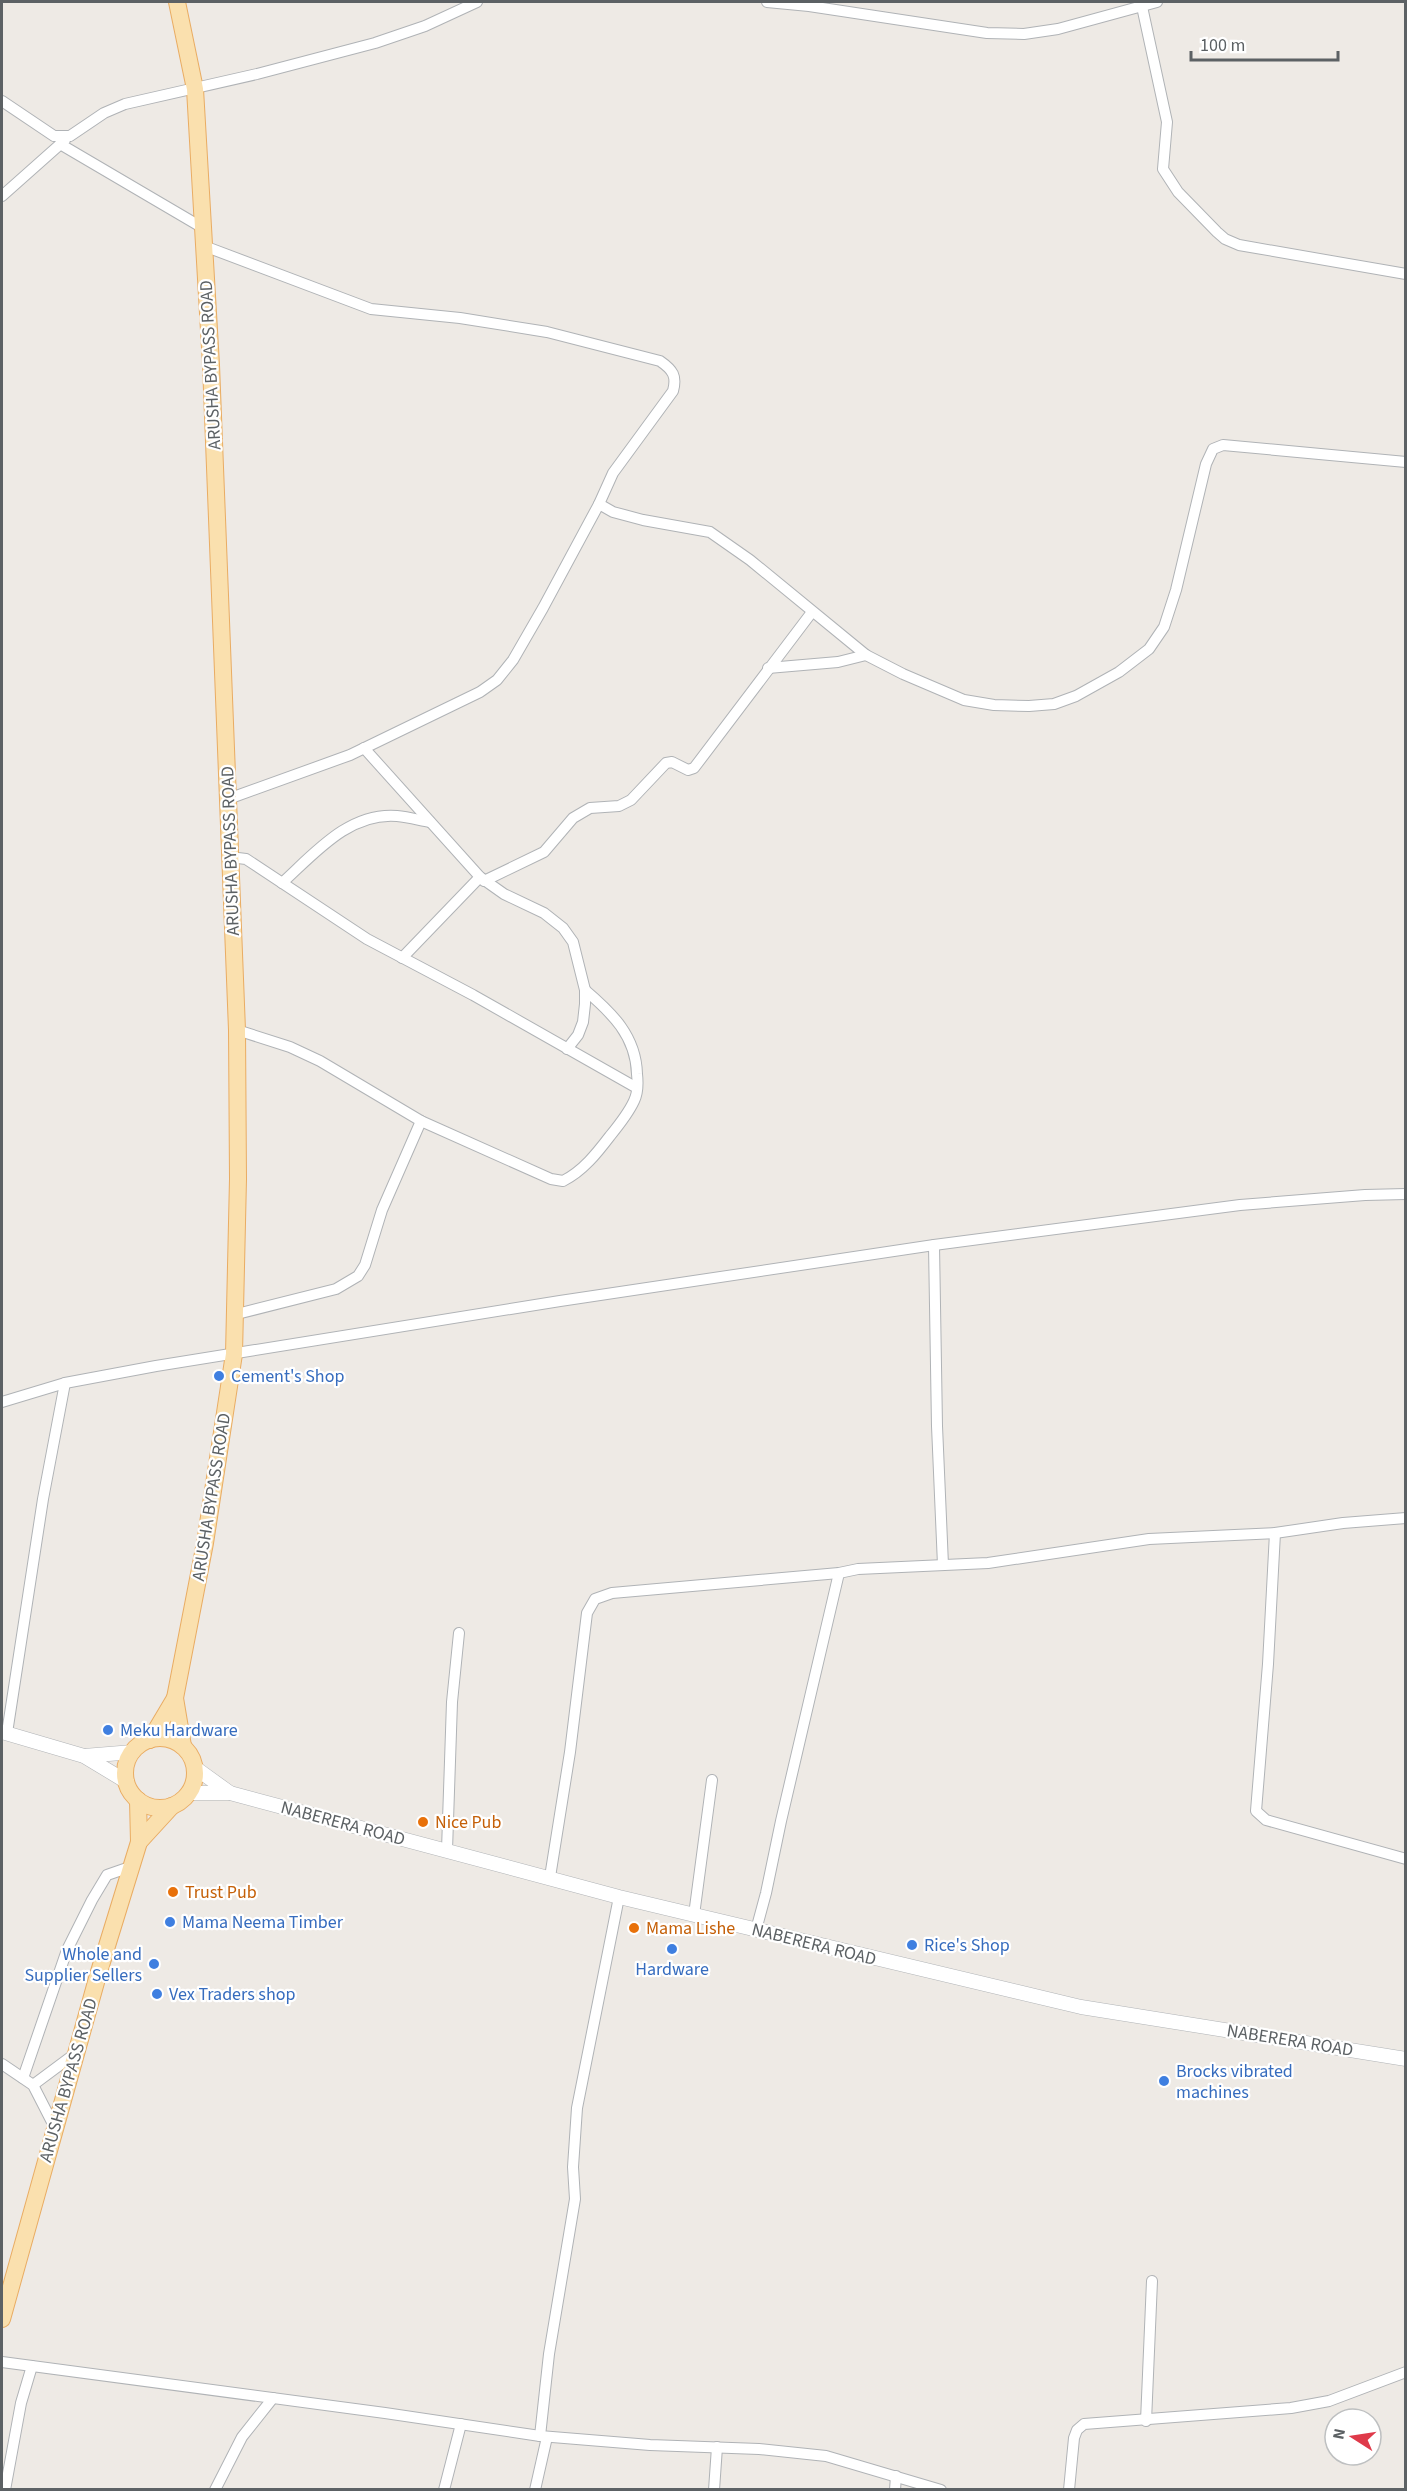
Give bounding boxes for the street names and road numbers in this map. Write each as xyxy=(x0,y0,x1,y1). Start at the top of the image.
street label: ARUSHA BYPASS ROAD xyxy=(194,280,227,450)
street label: ARUSHA BYPASS ROAD xyxy=(215,766,246,936)
street label: ARUSHA BYPASS ROAD xyxy=(186,1411,237,1583)
street label: NABERERA ROAD xyxy=(278,1795,408,1852)
street label: NABERERA ROAD xyxy=(749,1917,879,1972)
street label: ARUSHA BYPASS ROAD xyxy=(33,1995,104,2165)
street label: NABERERA ROAD xyxy=(1225,2018,1355,2063)

